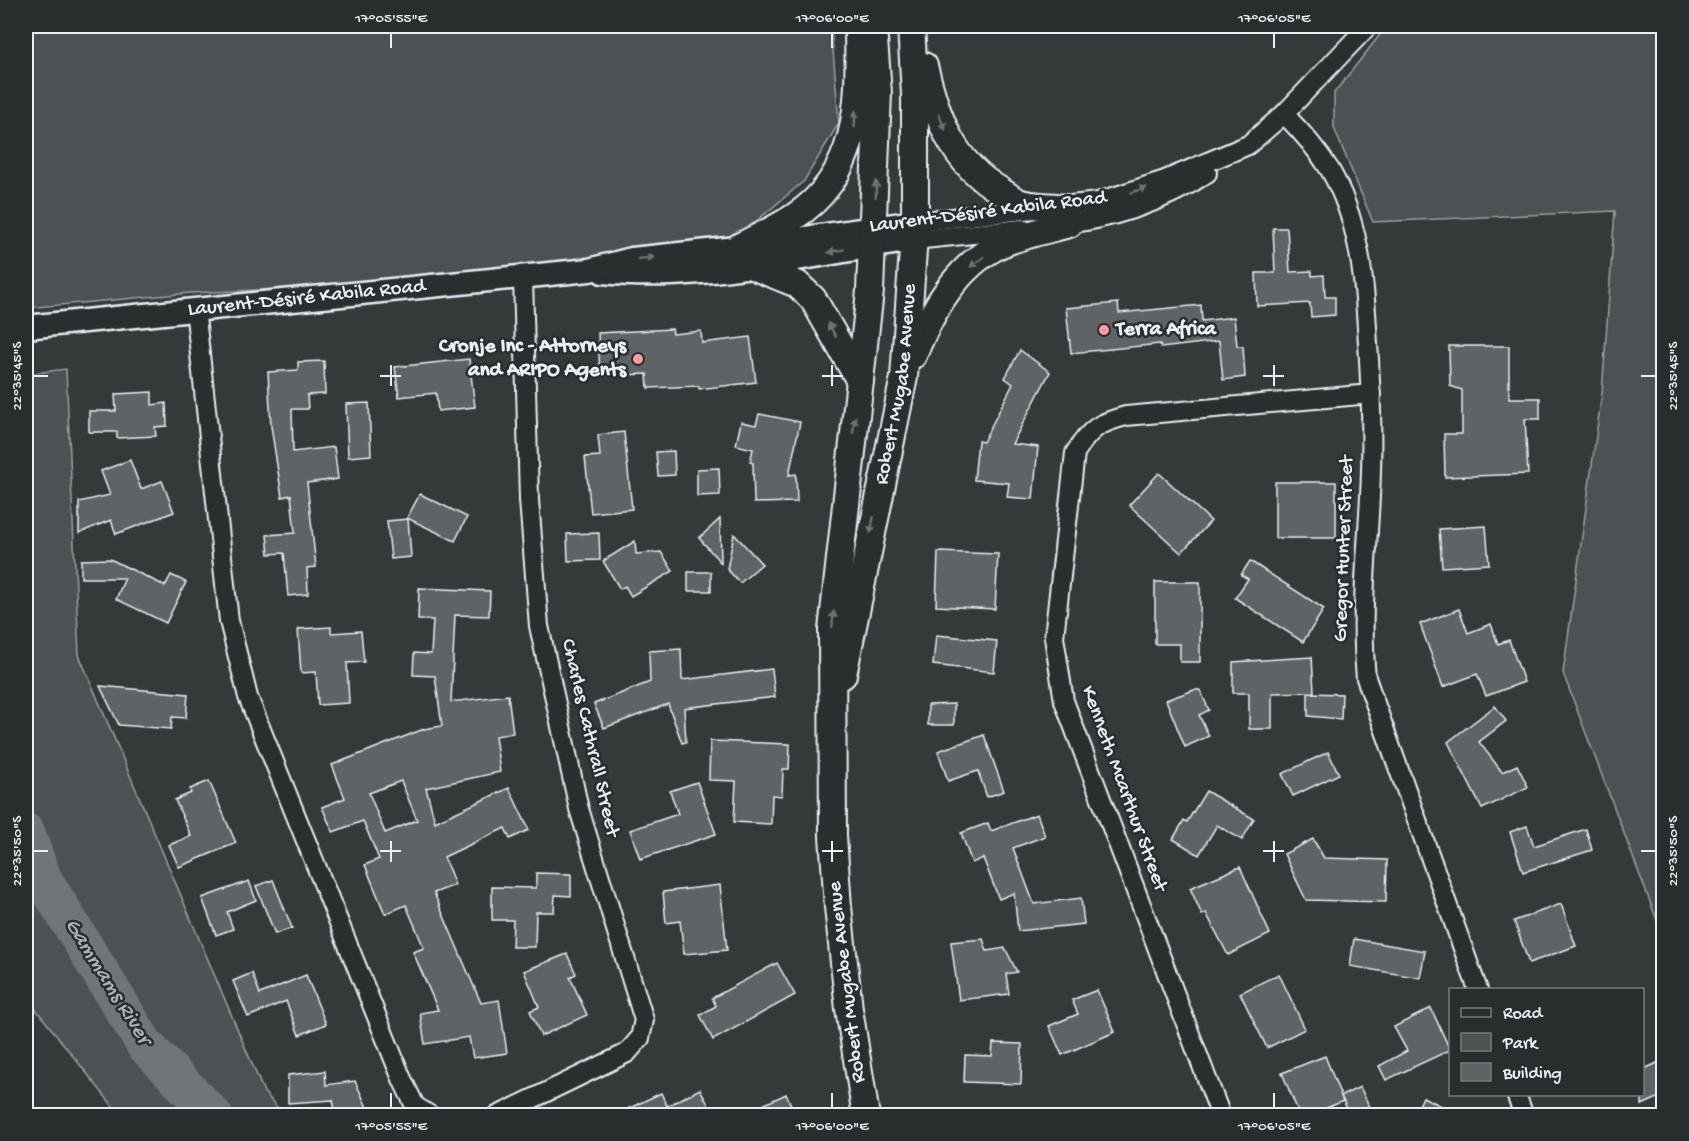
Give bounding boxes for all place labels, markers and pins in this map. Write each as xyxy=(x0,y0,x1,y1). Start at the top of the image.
place label: Terra Africa xyxy=(1114,318,1217,343)
marker: Terra Africa xyxy=(1097,323,1111,337)
place label: Cronje Inc - Attorneys and ARIPO Agents xyxy=(438,335,627,384)
marker: Cronje Inc - Attorneys and ARIPO Agents xyxy=(631,352,645,366)

